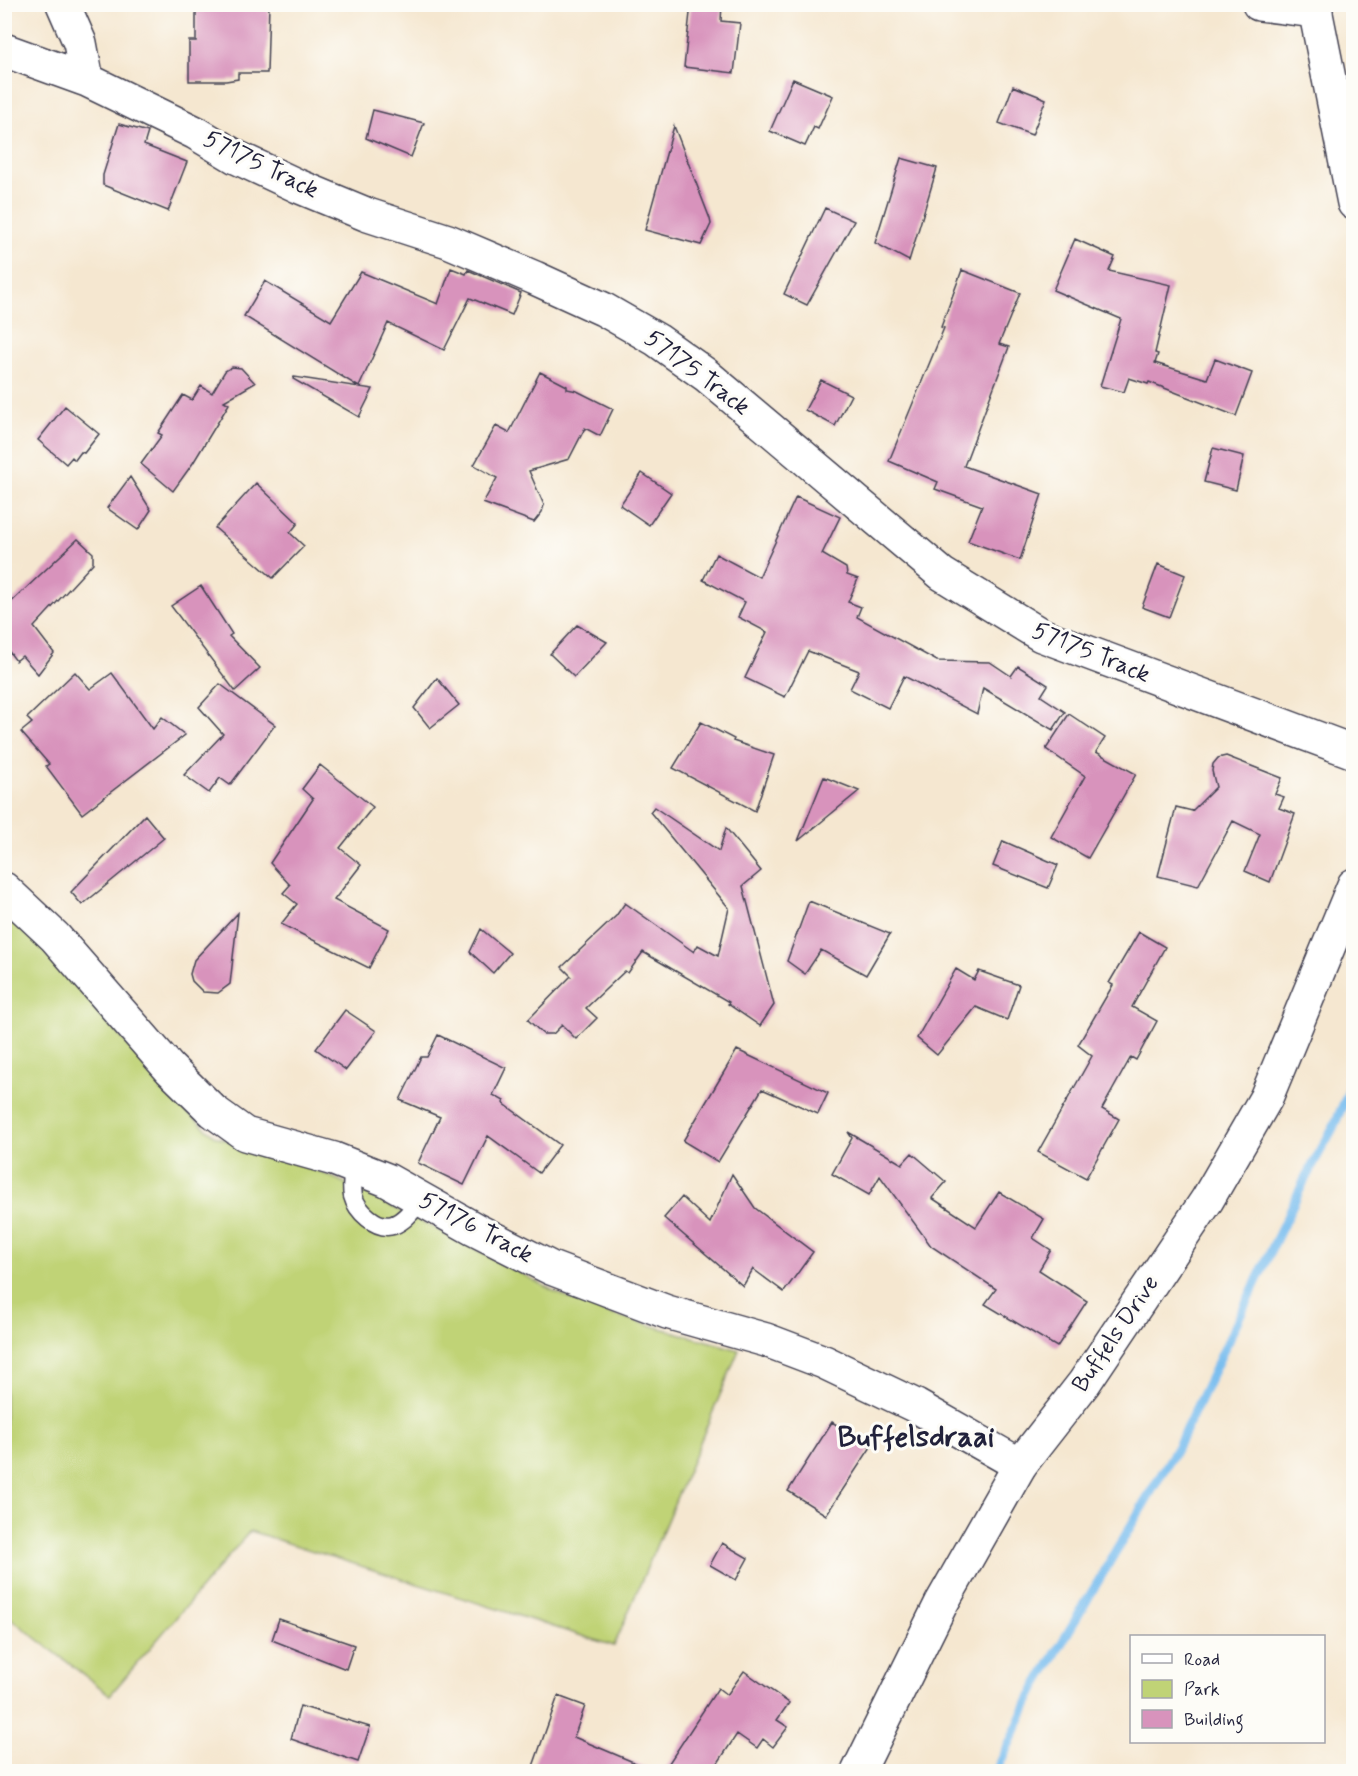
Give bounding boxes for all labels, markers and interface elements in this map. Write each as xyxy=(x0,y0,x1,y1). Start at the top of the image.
street label: 57175 Track xyxy=(198,124,324,206)
street label: 57175 Track xyxy=(638,323,756,423)
street label: 57175 Track xyxy=(1028,615,1154,691)
street label: 57176 Track xyxy=(414,1185,538,1271)
street label: Buffels Drive xyxy=(1066,1270,1166,1398)
district label: Buffelsdraai xyxy=(838,1418,995,1457)
legend xyxy=(1130,1635,1325,1743)
text: Road xyxy=(1184,1648,1220,1672)
text: Park xyxy=(1184,1678,1220,1702)
text: Building xyxy=(1184,1708,1244,1734)

